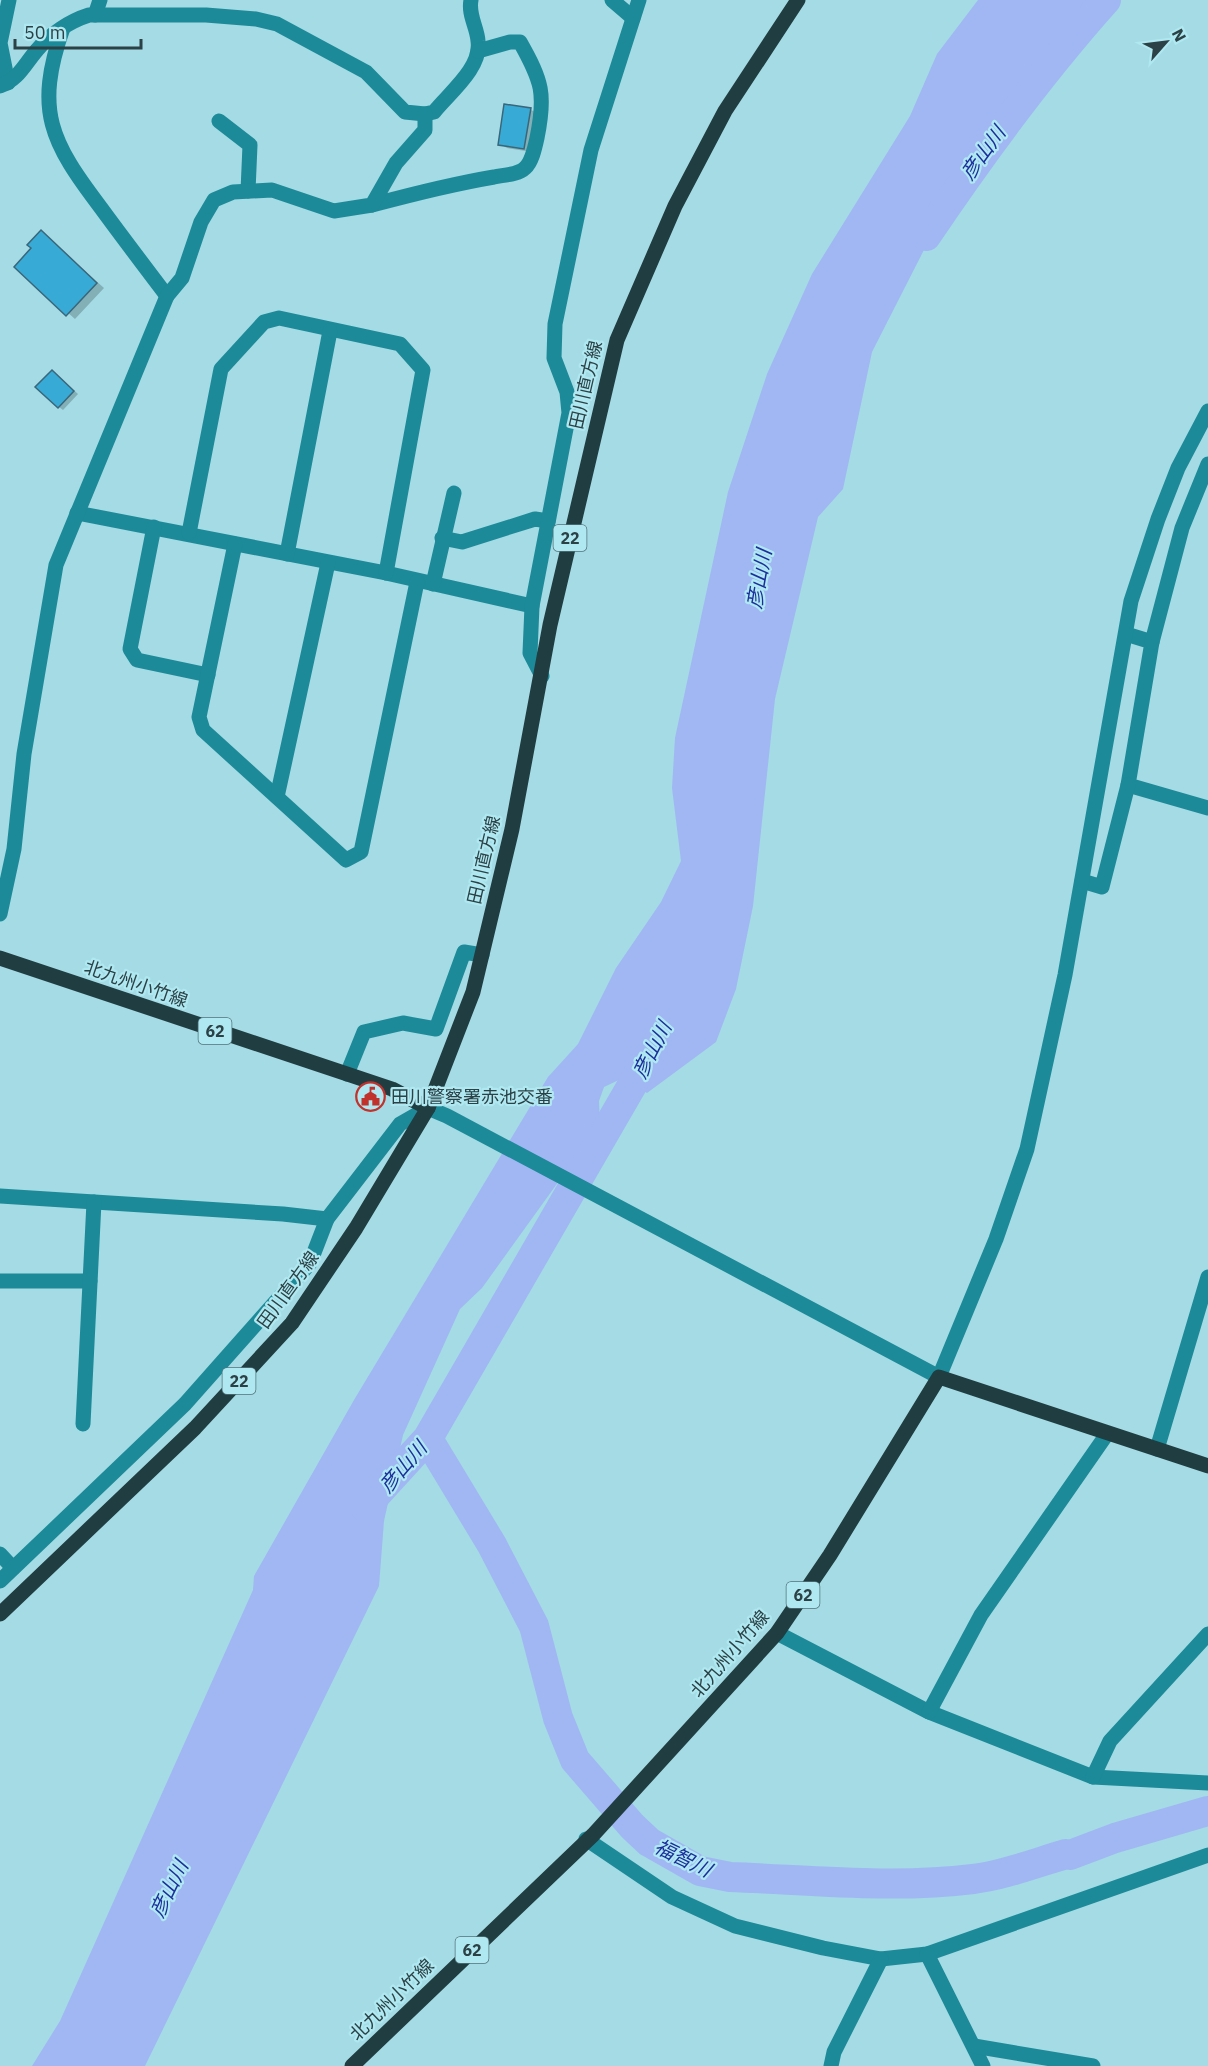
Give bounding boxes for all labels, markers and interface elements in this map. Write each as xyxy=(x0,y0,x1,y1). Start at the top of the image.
scale bar xyxy=(15,12,141,50)
north arrow xyxy=(1136,12,1196,72)
text: 50 m xyxy=(24,21,66,44)
text: N xyxy=(1168,25,1191,45)
water label: 彦山川 xyxy=(954,119,1012,185)
street label: 田川直方線 xyxy=(564,338,607,431)
road number: 22 xyxy=(554,525,586,551)
water label: 彦山川 xyxy=(740,545,777,611)
street label: 田川直方線 xyxy=(462,813,505,906)
street label: 北九州小竹線 xyxy=(81,955,191,1012)
water label: 彦山川 xyxy=(626,1015,678,1083)
road number: 62 xyxy=(198,1018,232,1044)
public building icon: 田川警察署赤池交番 xyxy=(354,1081,386,1113)
place label: 田川警察署赤池交番 xyxy=(391,1085,553,1108)
street label: 田川直方線 xyxy=(252,1247,323,1333)
road number: 22 xyxy=(222,1368,256,1394)
water label: 彦山川 xyxy=(373,1434,434,1498)
road number: 62 xyxy=(786,1582,820,1608)
street label: 北九州小竹線 xyxy=(686,1605,774,1702)
water label: 福智川 xyxy=(650,1832,718,1884)
water label: 彦山川 xyxy=(143,1854,195,1922)
road number: 62 xyxy=(456,1937,488,1963)
street label: 北九州小竹線 xyxy=(345,1954,438,2045)

